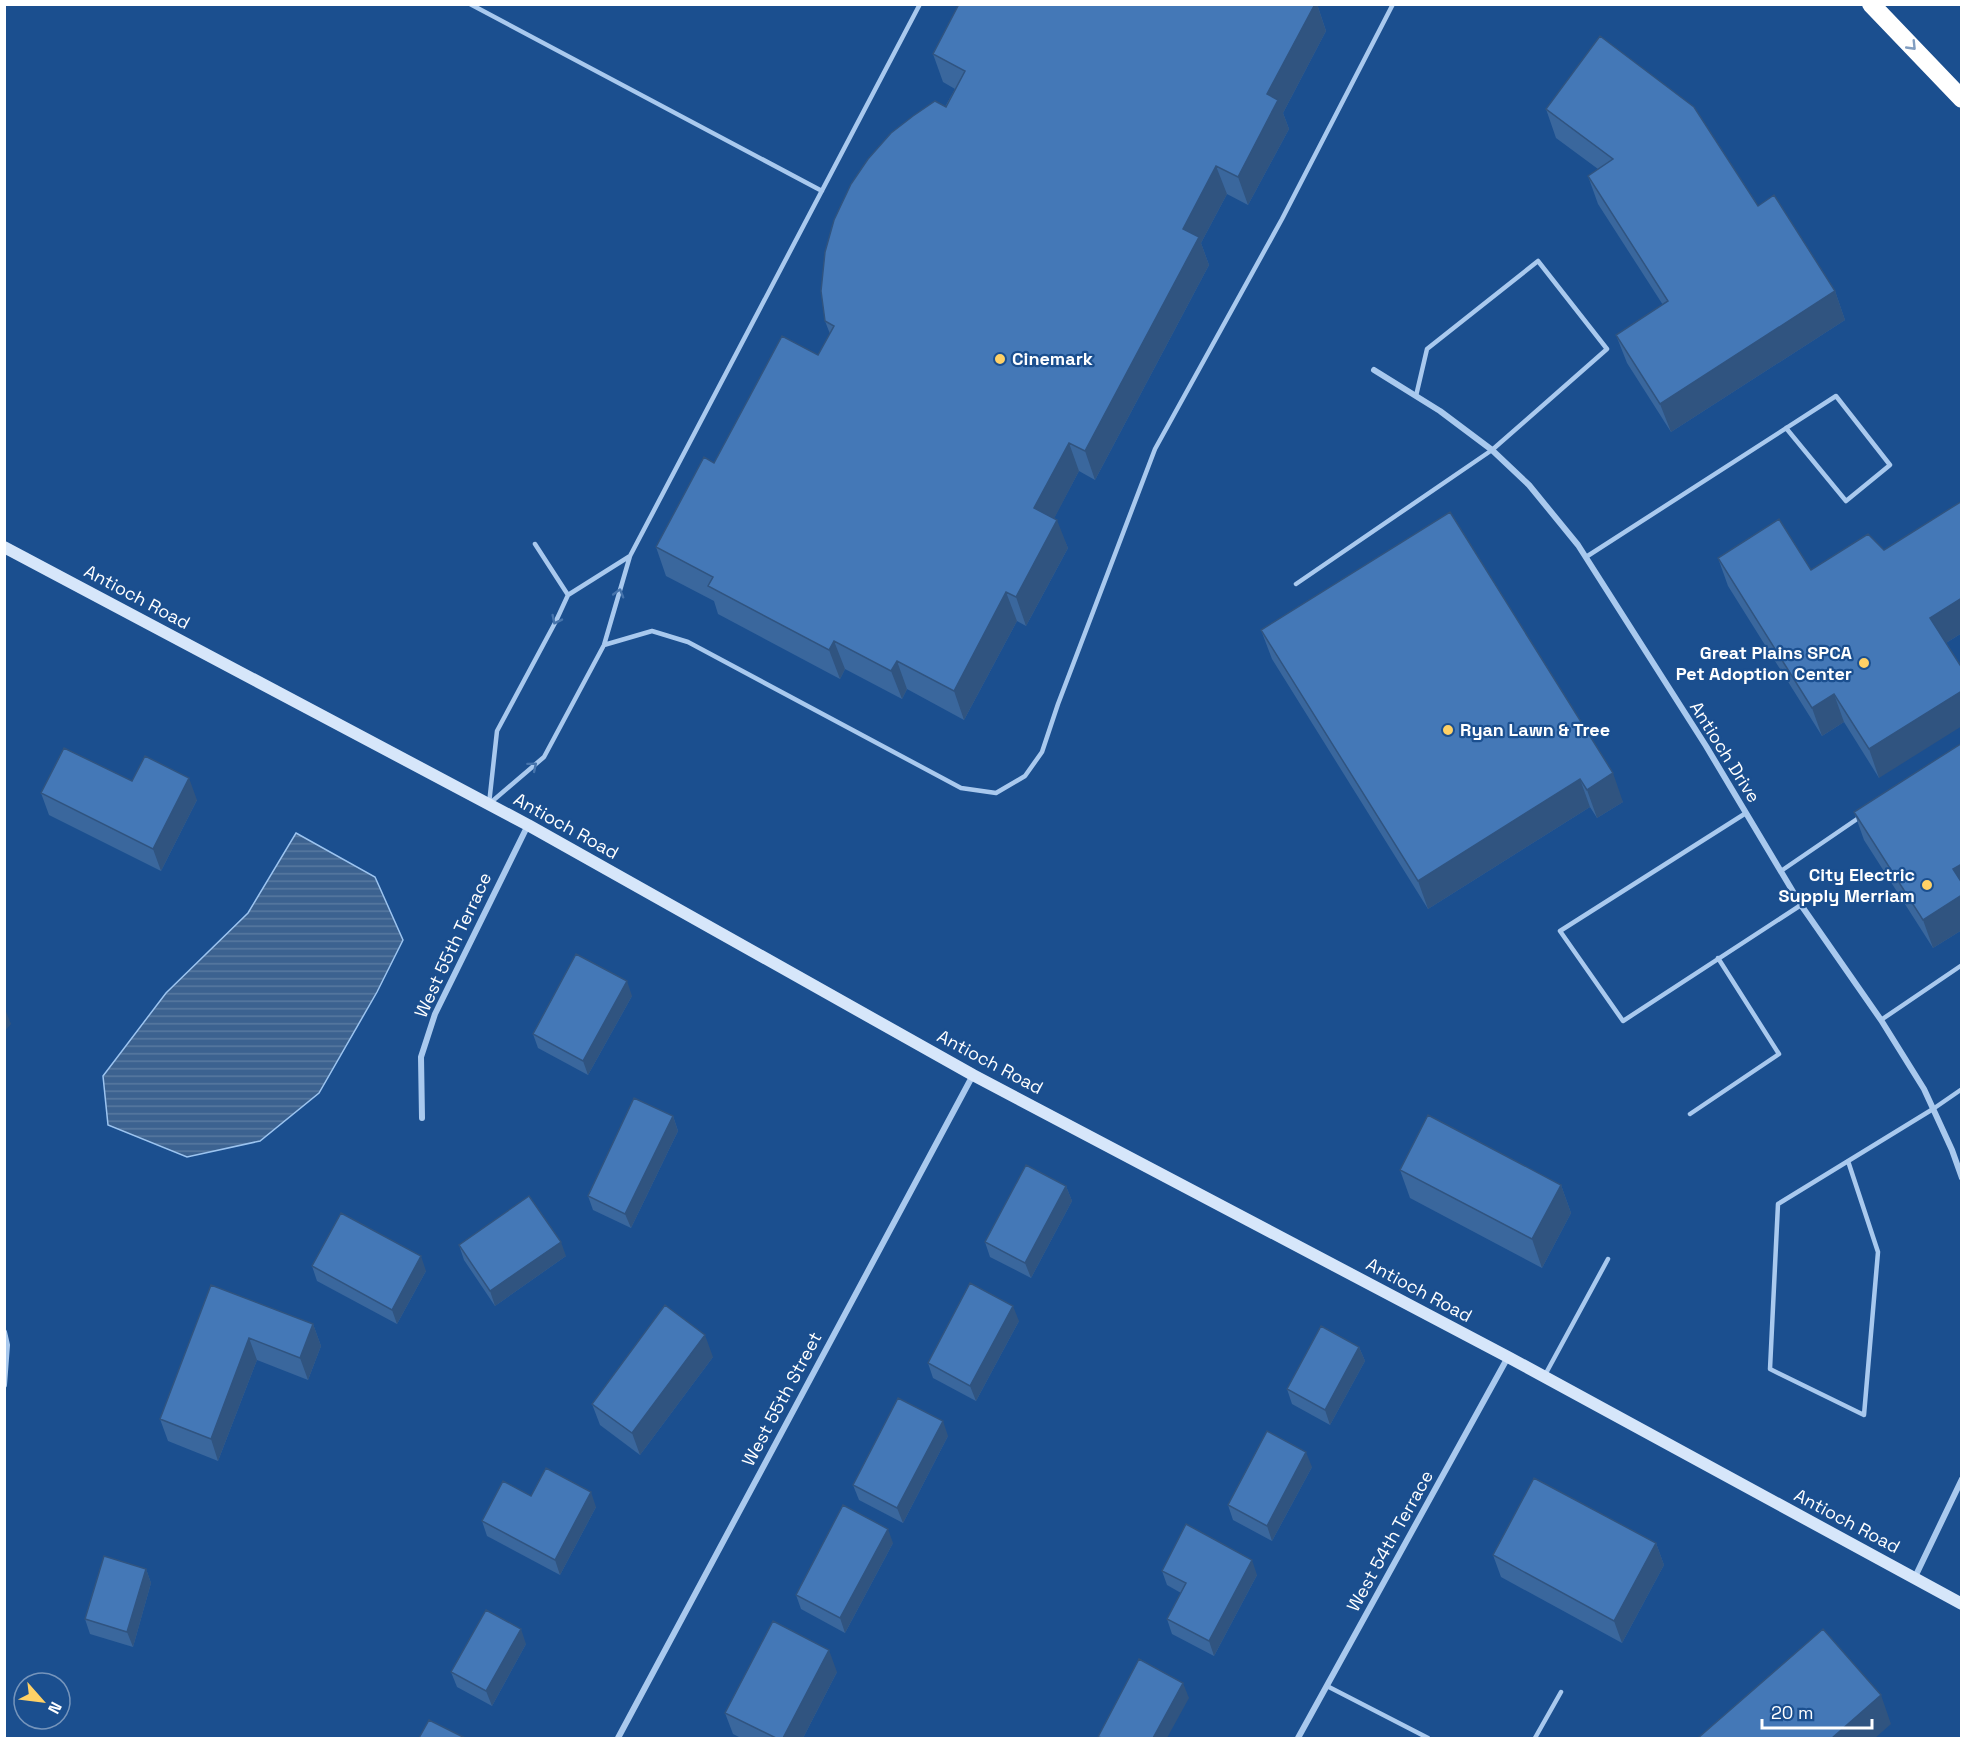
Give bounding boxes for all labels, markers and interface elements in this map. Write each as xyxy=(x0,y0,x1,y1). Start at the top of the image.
one-way arrow xyxy=(1905,39,1916,50)
place label: Cinemark xyxy=(1012,347,1093,370)
marker: Cinemark xyxy=(993,352,1007,366)
street label: Antioch Road xyxy=(80,559,194,634)
one-way arrow xyxy=(612,588,624,599)
one-way arrow xyxy=(552,613,564,624)
place label: Great Plains SPCA Pet Adoption Center xyxy=(1676,641,1853,685)
marker: Great Plains SPCA Pet Adoption Center xyxy=(1857,656,1871,670)
street label: Antioch Drive xyxy=(1685,697,1766,807)
place label: Ryan Lawn & Tree xyxy=(1460,718,1610,741)
marker: Ryan Lawn & Tree xyxy=(1441,723,1455,737)
one-way arrow xyxy=(526,762,537,773)
street label: Antioch Road xyxy=(510,787,623,864)
place label: City Electric Supply Merriam xyxy=(1779,863,1915,907)
street label: West 55th Terrace xyxy=(409,869,496,1021)
marker: City Electric Supply Merriam xyxy=(1920,878,1934,892)
street label: Antioch Road xyxy=(933,1024,1047,1099)
street label: Antioch Road xyxy=(1362,1252,1476,1327)
street label: West 55th Street xyxy=(736,1328,827,1470)
street label: West 54th Terrace xyxy=(1341,1466,1438,1615)
street label: Antioch Road xyxy=(1790,1483,1904,1558)
north arrow xyxy=(12,1671,72,1731)
scale bar xyxy=(1762,1692,1872,1730)
text: N xyxy=(43,1698,67,1717)
text: 20 m xyxy=(1771,1701,1814,1724)

